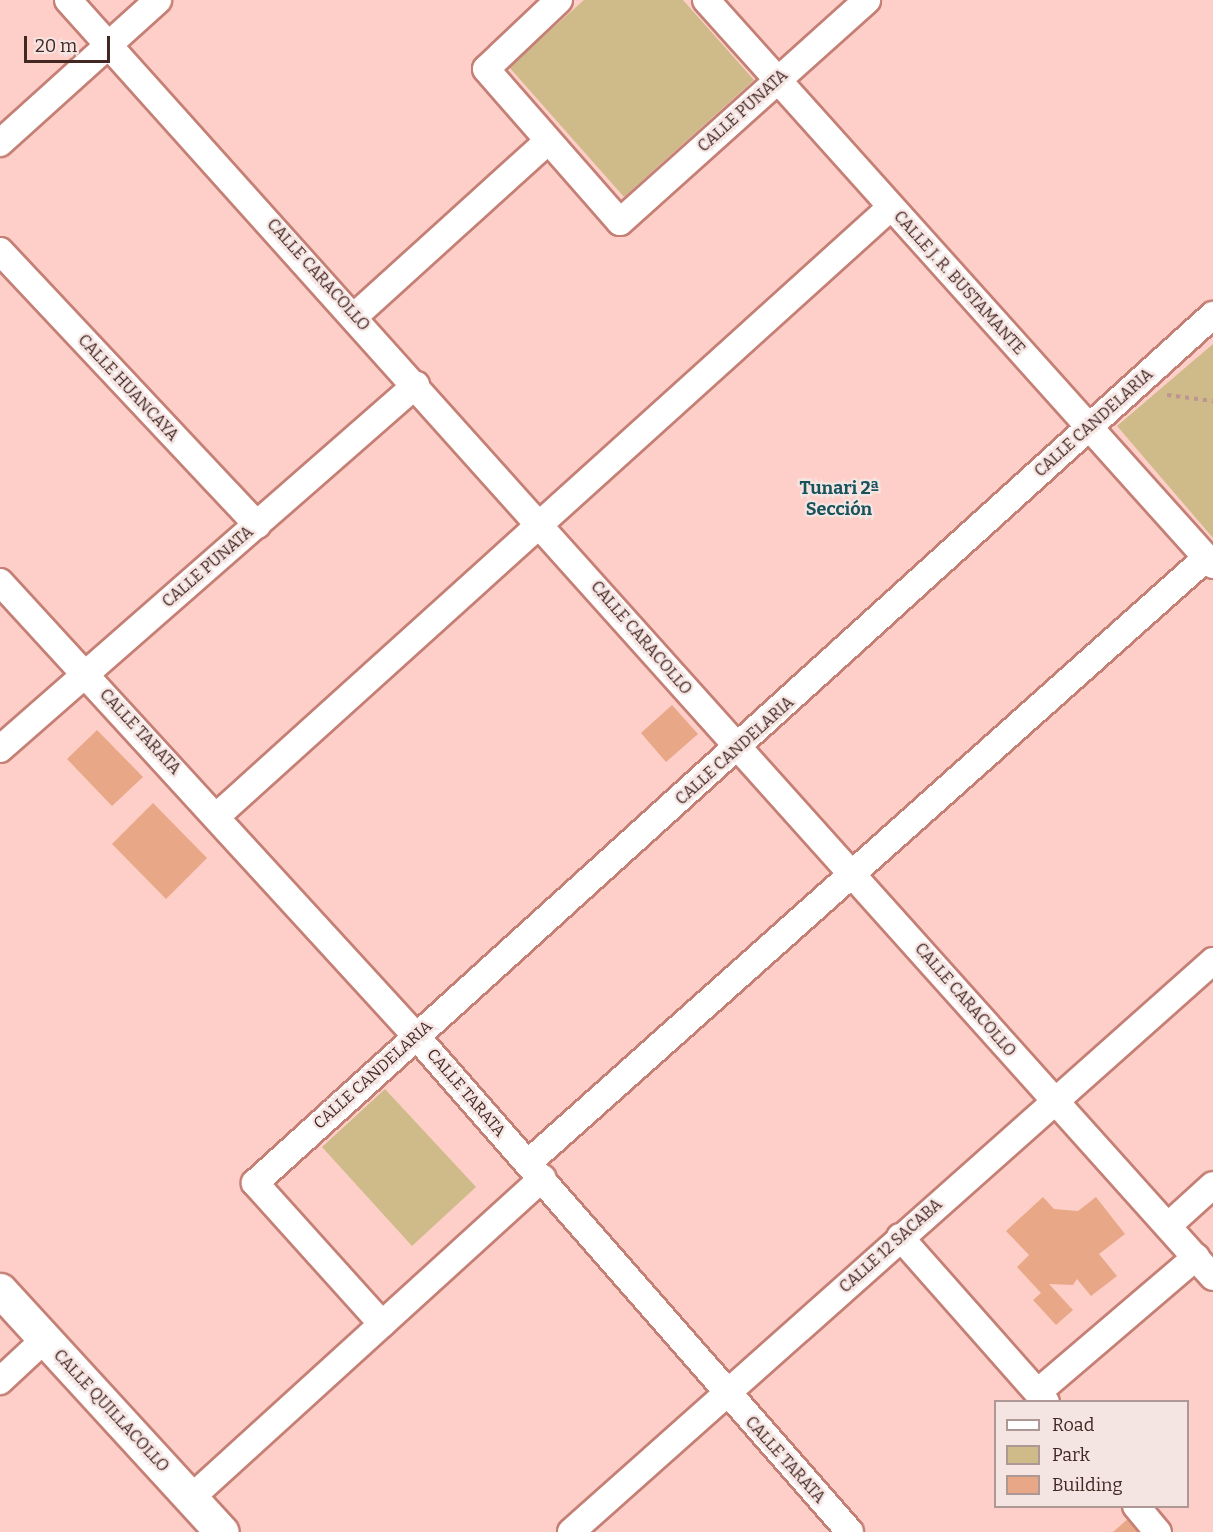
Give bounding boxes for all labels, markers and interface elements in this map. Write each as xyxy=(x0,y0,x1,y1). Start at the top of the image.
scale bar xyxy=(27,24,112,62)
text: 20 m xyxy=(35,35,77,57)
street label: CALLE PUNATA xyxy=(694,66,792,156)
street label: CALLE J. R. BUSTAMANTE xyxy=(889,207,1029,359)
street label: CALLE CARACOLLO xyxy=(263,215,373,335)
street label: CALLE HUANCAYA xyxy=(74,331,182,445)
street label: CALLE CANDELARIA xyxy=(1031,365,1157,481)
district label: Tunari 2ª Sección xyxy=(799,478,879,520)
street label: CALLE PUNATA xyxy=(159,522,257,612)
street label: CALLE CARACOLLO xyxy=(586,577,696,699)
street label: CALLE TARATA xyxy=(95,685,185,779)
street label: CALLE CANDELARIA xyxy=(672,693,798,809)
street label: CALLE CARACOLLO xyxy=(910,939,1020,1061)
street label: CALLE CANDELARIA xyxy=(310,1017,436,1133)
street label: CALLE TARATA xyxy=(423,1045,509,1141)
street label: CALLE 12 SACABA xyxy=(836,1195,946,1297)
street label: CALLE QUILLACOLLO xyxy=(49,1346,173,1476)
legend xyxy=(994,1400,1189,1508)
street label: CALLE TARATA xyxy=(741,1413,829,1507)
text: Road xyxy=(1052,1414,1094,1436)
text: Park xyxy=(1052,1444,1090,1466)
text: Building xyxy=(1052,1474,1123,1496)

